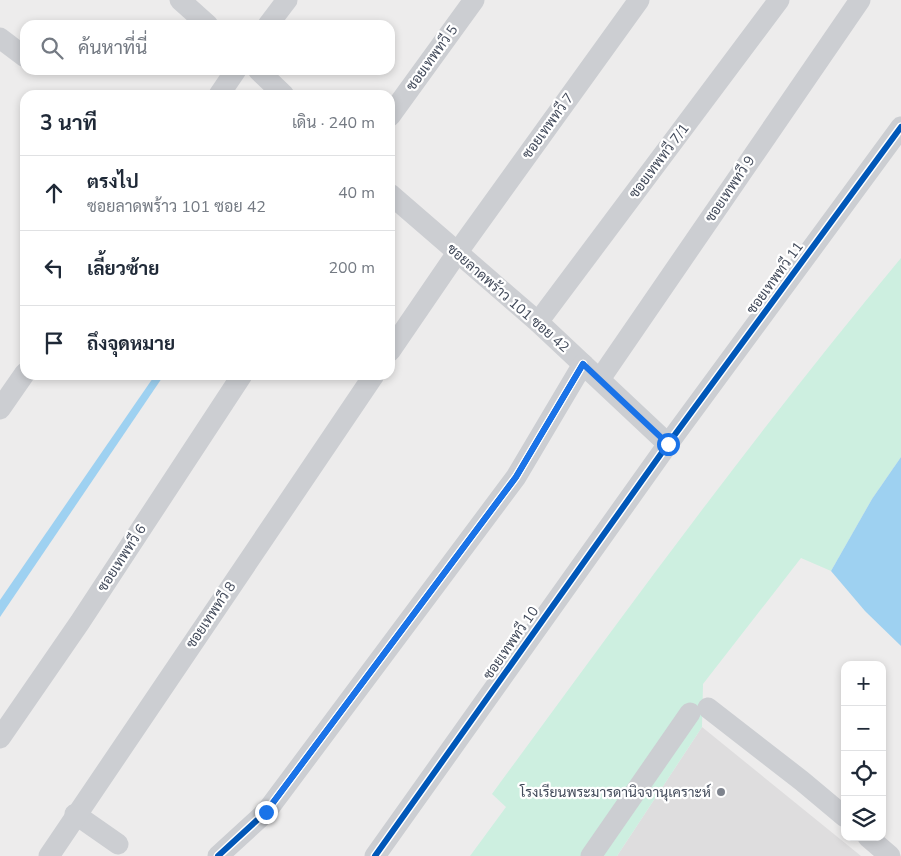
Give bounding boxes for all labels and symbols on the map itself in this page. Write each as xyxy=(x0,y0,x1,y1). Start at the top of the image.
street label: ซอยเทพทวี 5 xyxy=(402,21,462,95)
street label: ซอยเทพทวี 7 xyxy=(518,89,578,163)
street label: ซอยเทพทวี 7/1 xyxy=(625,120,693,202)
street label: ซอยเทพทวี 9 xyxy=(701,152,759,226)
street label: ซอยเทพทวี 11 xyxy=(742,238,808,318)
street label: ซอยลาดพร้าว 101 ซอย 42 xyxy=(443,239,573,357)
route start xyxy=(657,433,680,456)
street label: ซอยเทพทวี 6 xyxy=(93,521,151,595)
street label: ซอยเทพทวี 8 xyxy=(182,578,240,652)
street label: ซอยเทพทวี 10 xyxy=(479,603,543,683)
place label: โรงเรียนพระมารดานิจจานุเคราะห์ xyxy=(519,783,711,802)
marker: โรงเรียนพระมารดานิจจานุเคราะห์ xyxy=(715,786,727,798)
route end xyxy=(255,801,278,824)

